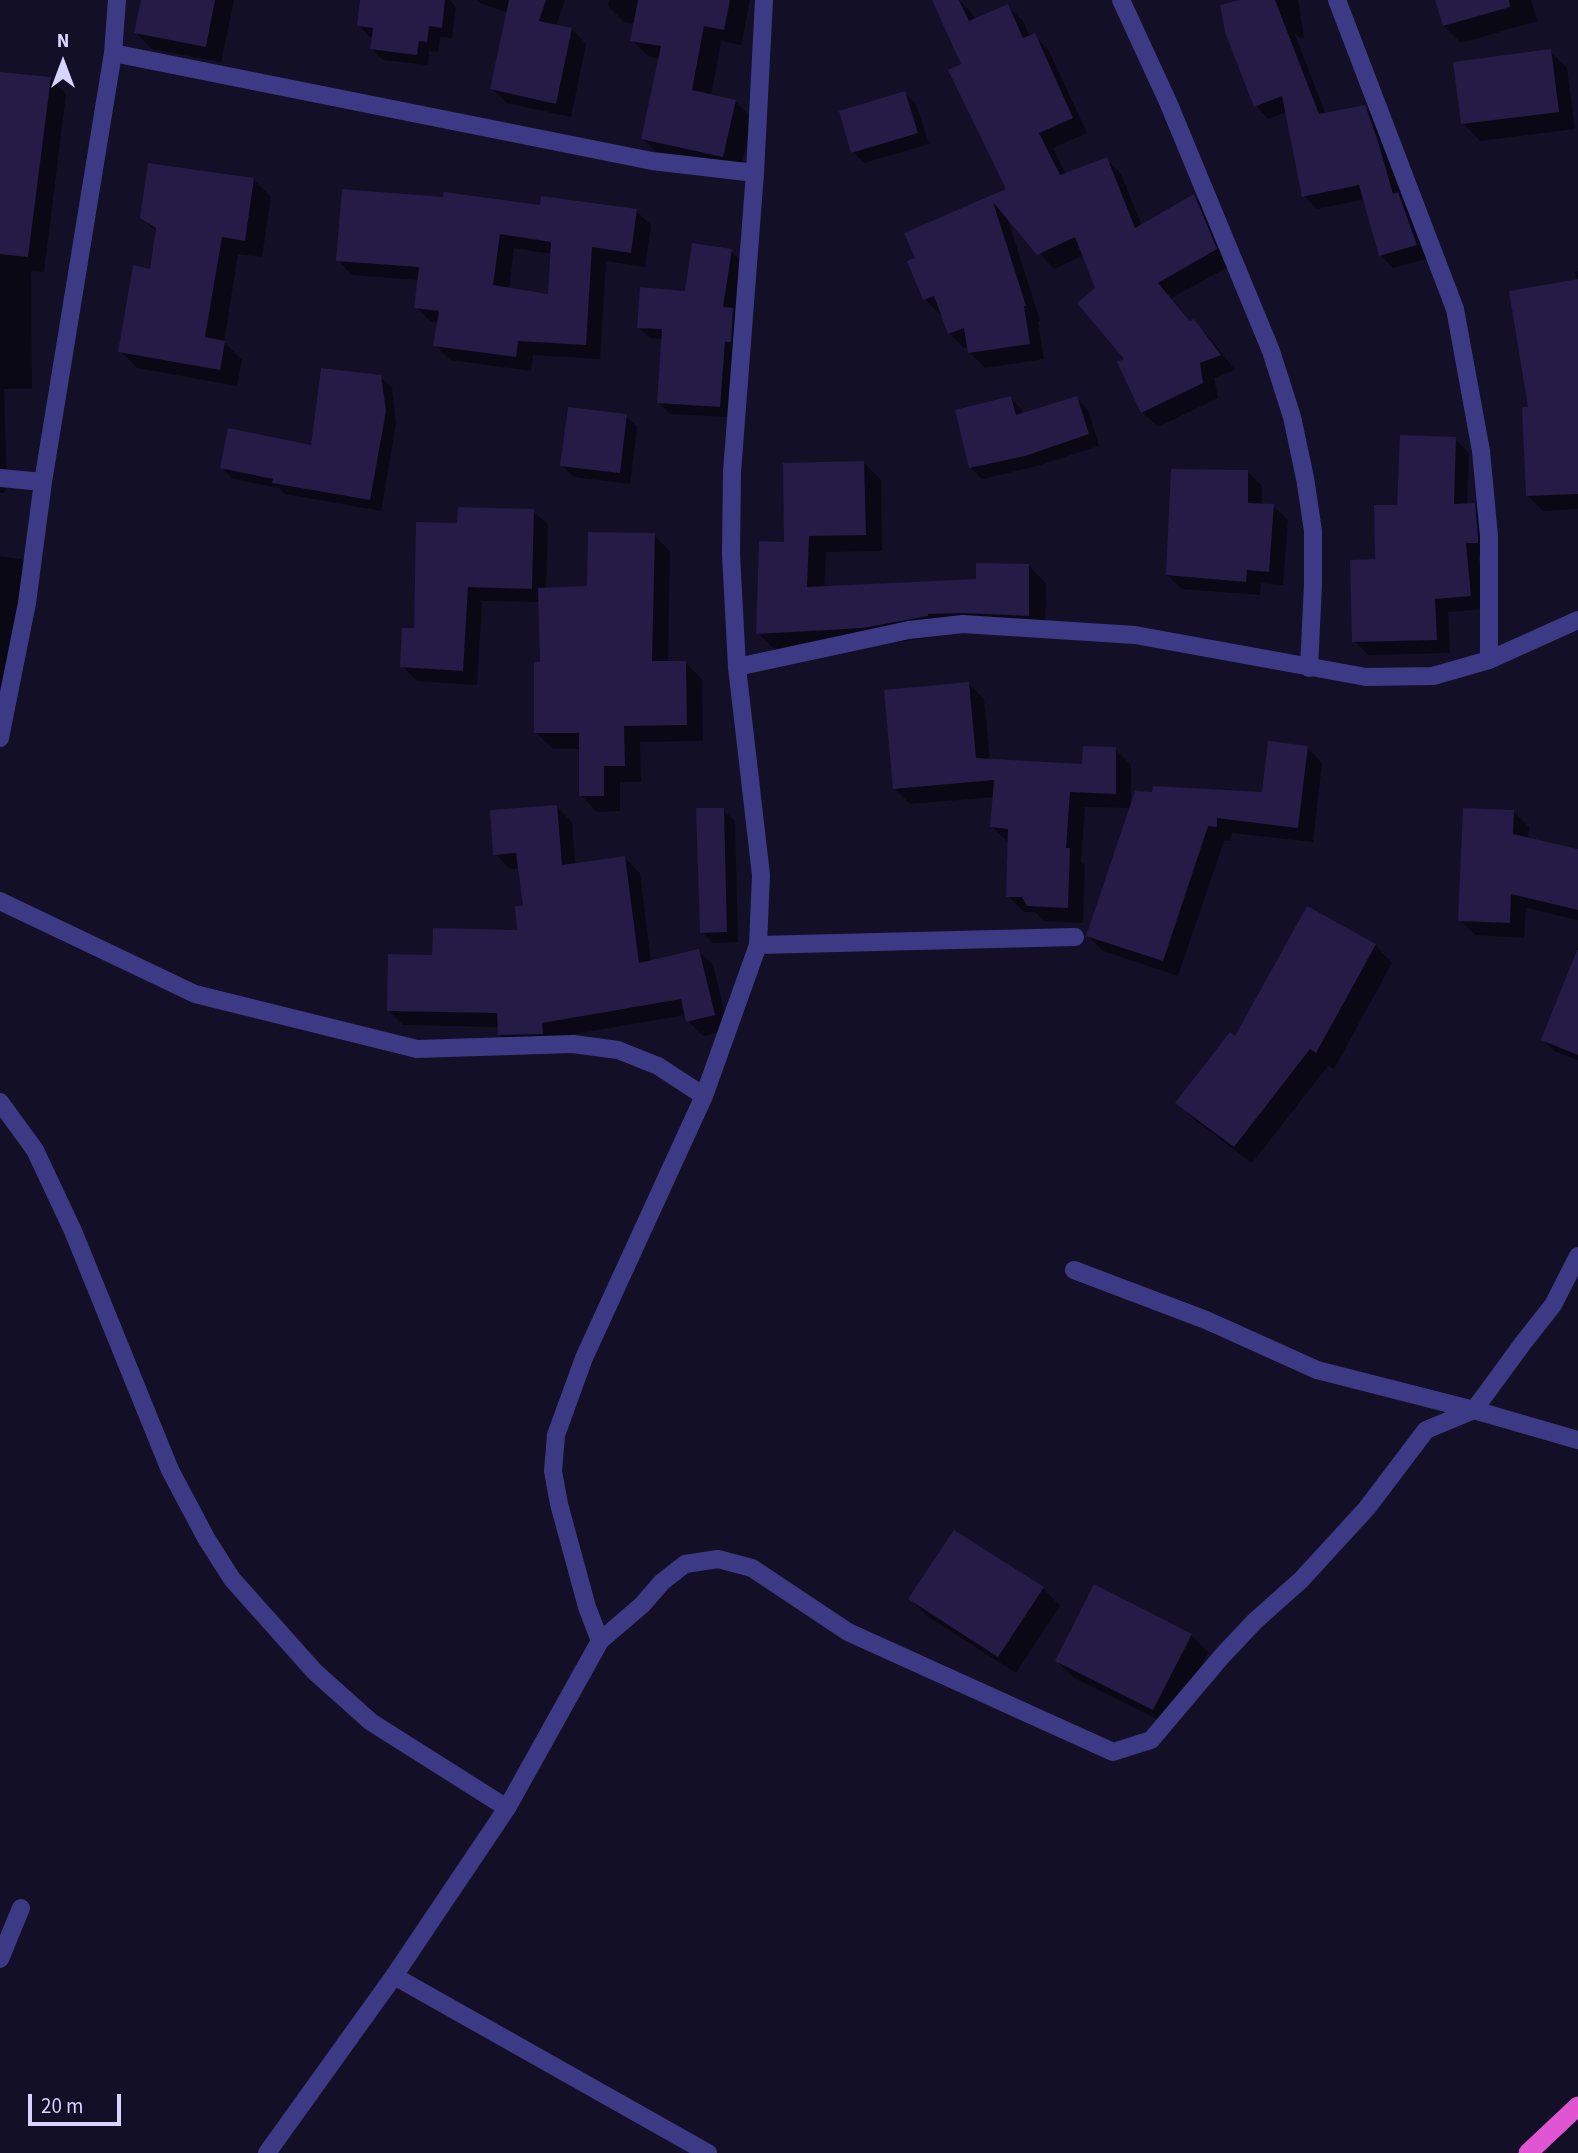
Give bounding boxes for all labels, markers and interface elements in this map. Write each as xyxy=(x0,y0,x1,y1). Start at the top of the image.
north arrow xyxy=(28,28,98,98)
text: N xyxy=(57,28,69,55)
scale bar xyxy=(32,2080,124,2124)
text: 20 m xyxy=(41,2091,83,2121)

